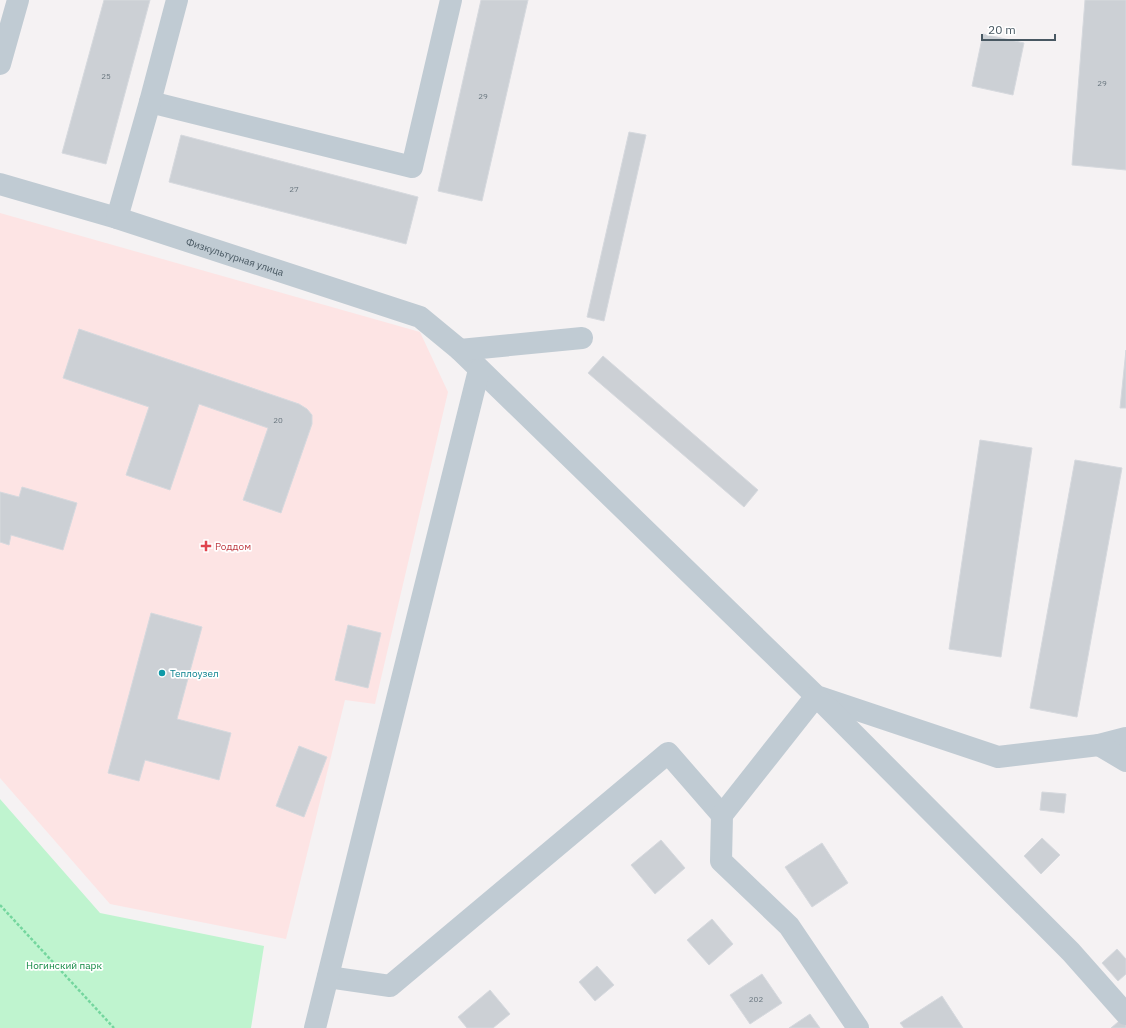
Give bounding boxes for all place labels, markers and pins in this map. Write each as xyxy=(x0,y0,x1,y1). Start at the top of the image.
marker: Роддом xyxy=(200,540,212,552)
place label: Роддом xyxy=(215,540,251,553)
place label: Теплоузел xyxy=(170,667,219,680)
marker: Теплоузел xyxy=(157,668,167,678)

